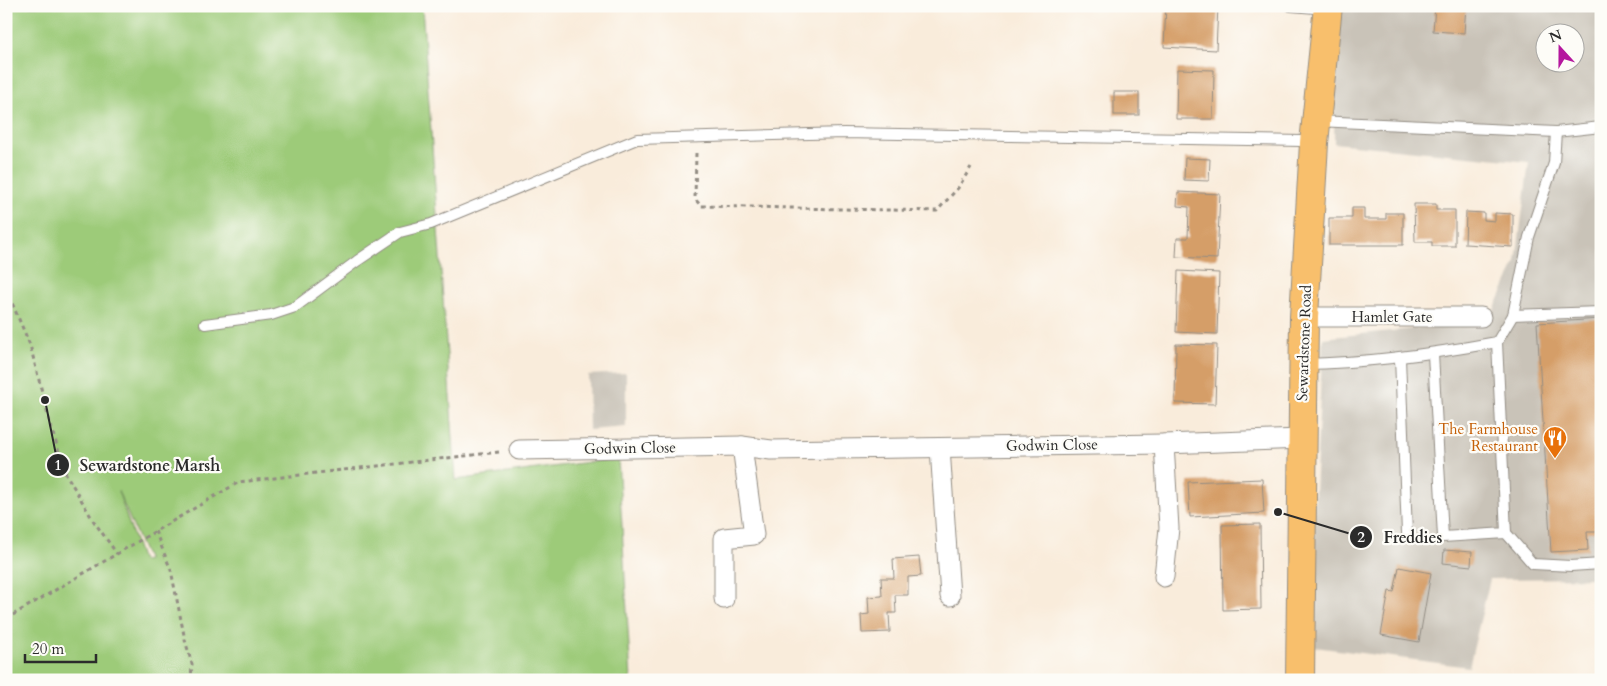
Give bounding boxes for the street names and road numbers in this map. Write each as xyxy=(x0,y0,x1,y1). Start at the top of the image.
street label: Sewardstone Road xyxy=(1292,284,1316,402)
street label: Hamlet Gate xyxy=(1351,307,1433,327)
street label: Godwin Close xyxy=(1006,434,1098,456)
street label: Godwin Close xyxy=(584,437,676,459)

